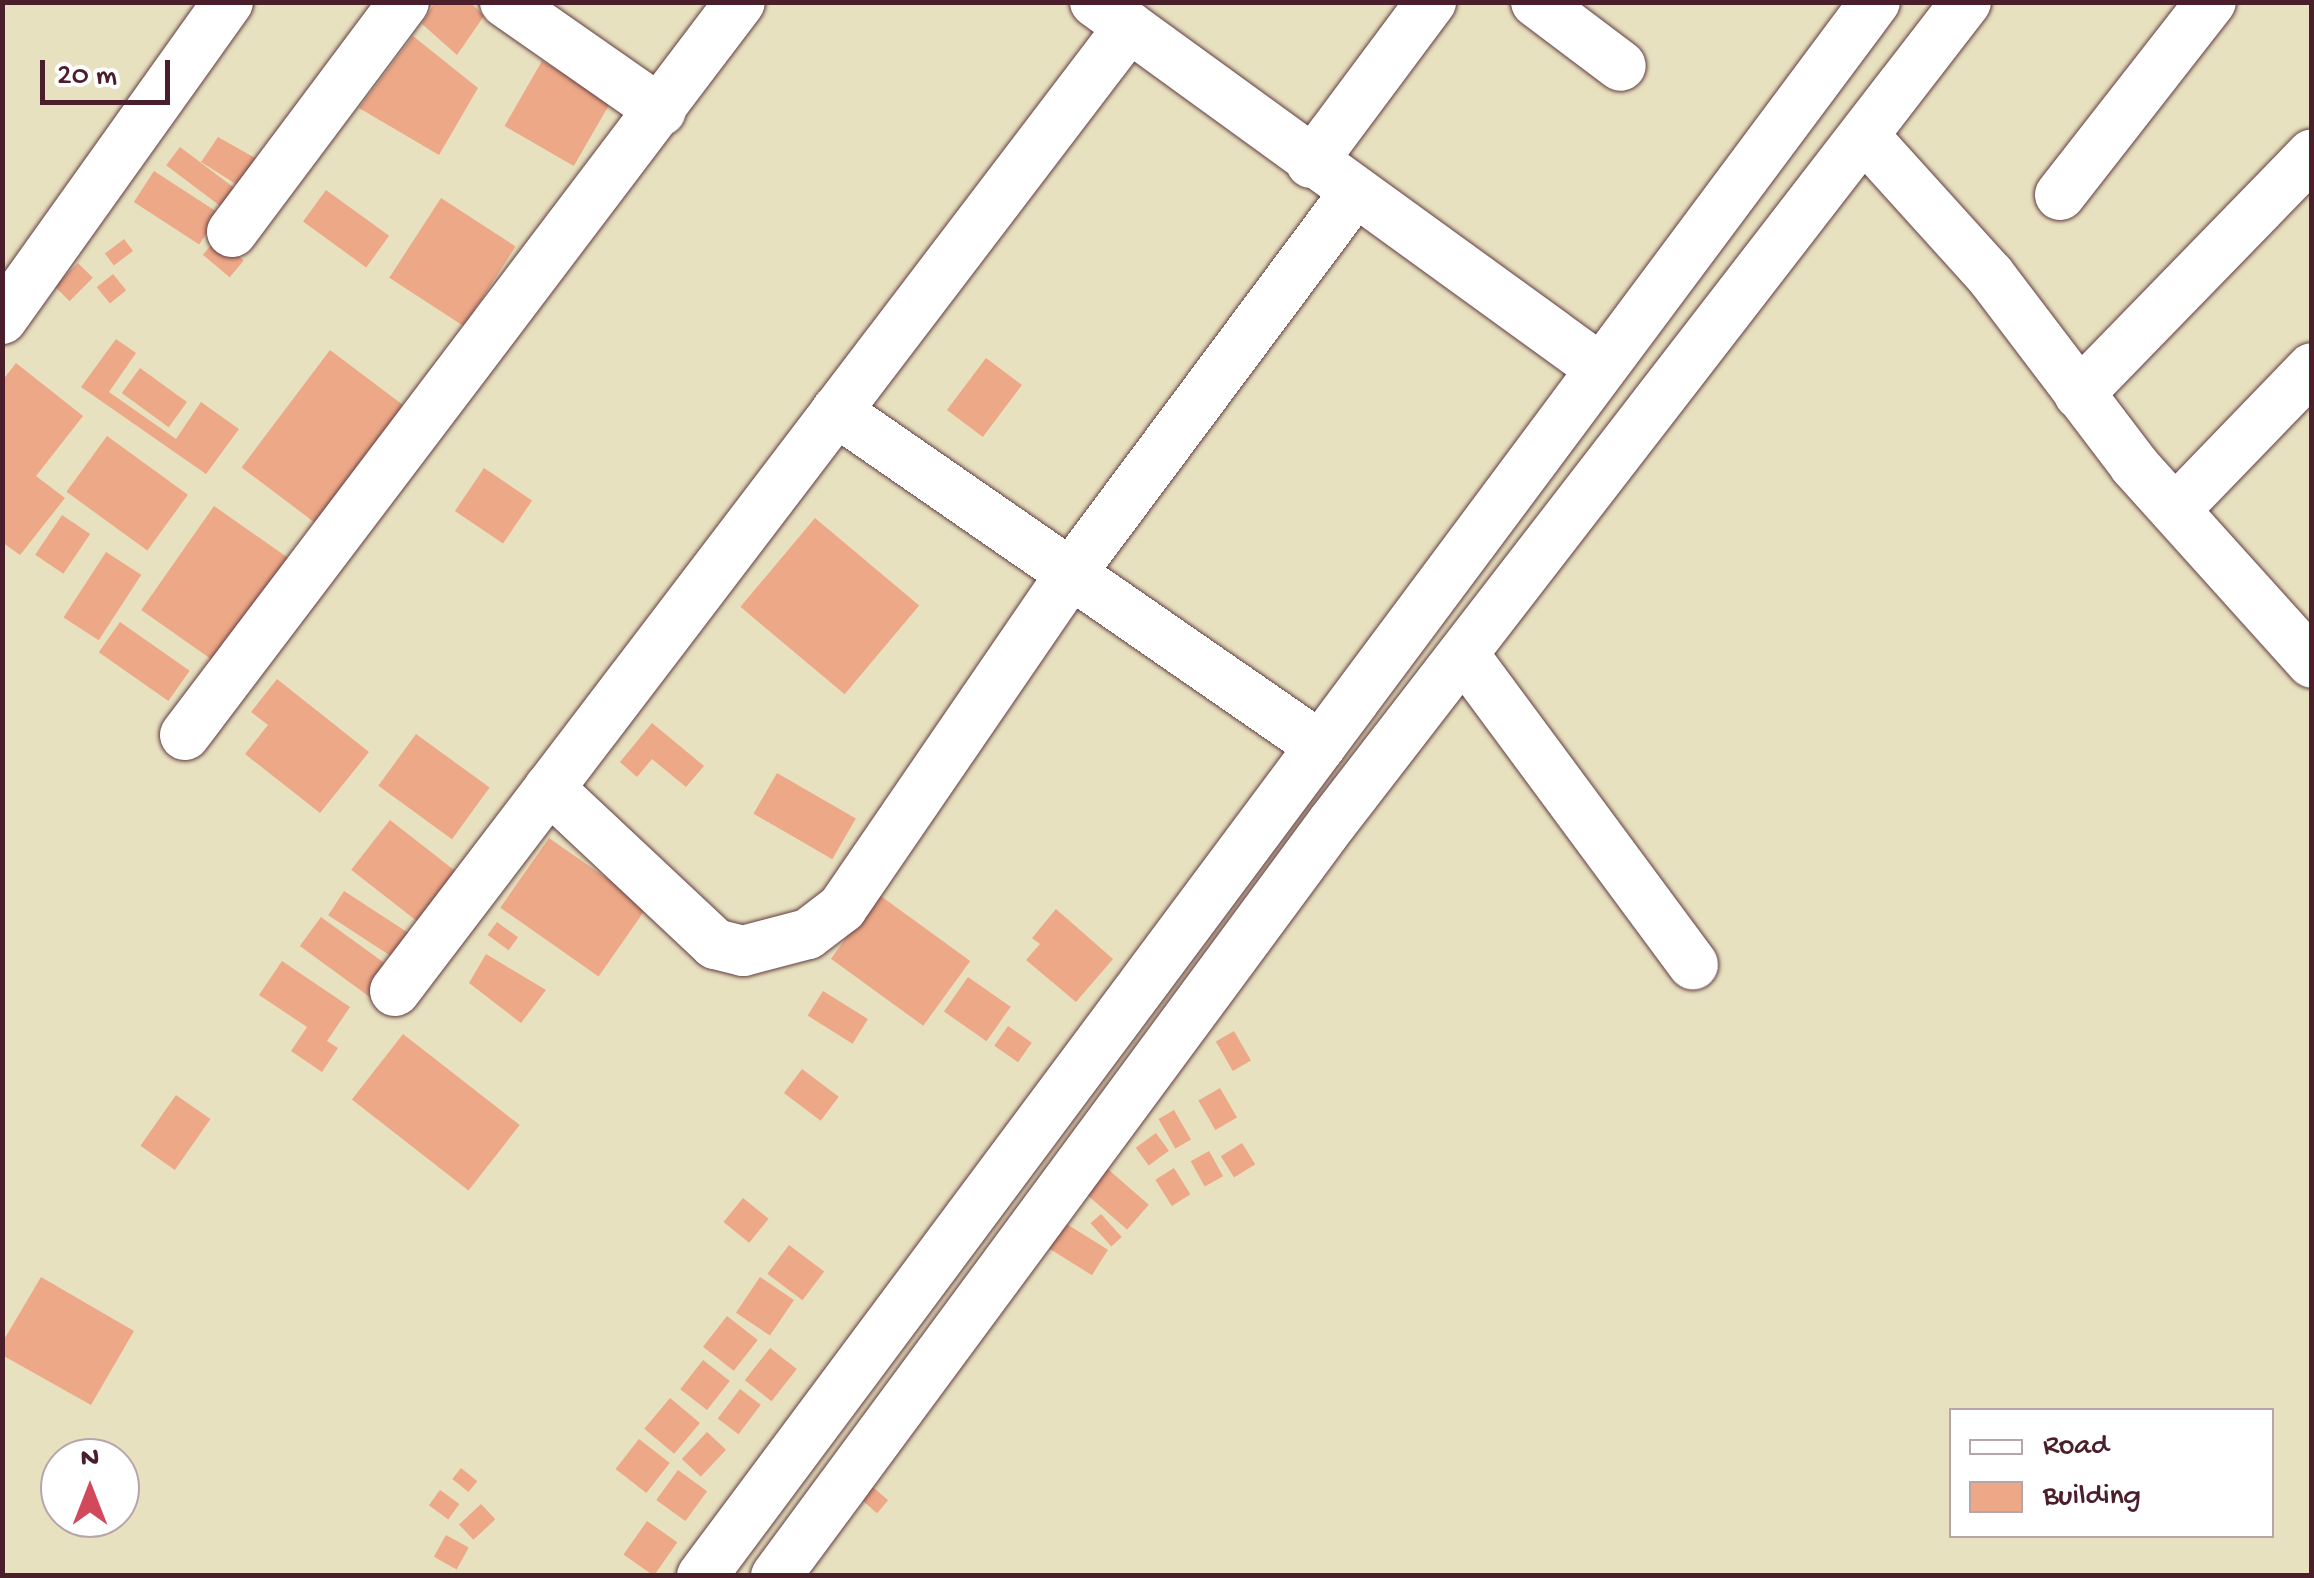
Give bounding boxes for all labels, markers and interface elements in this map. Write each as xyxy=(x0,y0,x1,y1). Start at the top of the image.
scale bar xyxy=(45,40,175,102)
text: 20 m xyxy=(57,60,117,95)
legend xyxy=(1949,1408,2274,1538)
text: Road xyxy=(2043,1430,2109,1465)
north arrow xyxy=(40,1438,140,1538)
text: N xyxy=(81,1443,99,1476)
text: Building xyxy=(2043,1480,2141,1515)

